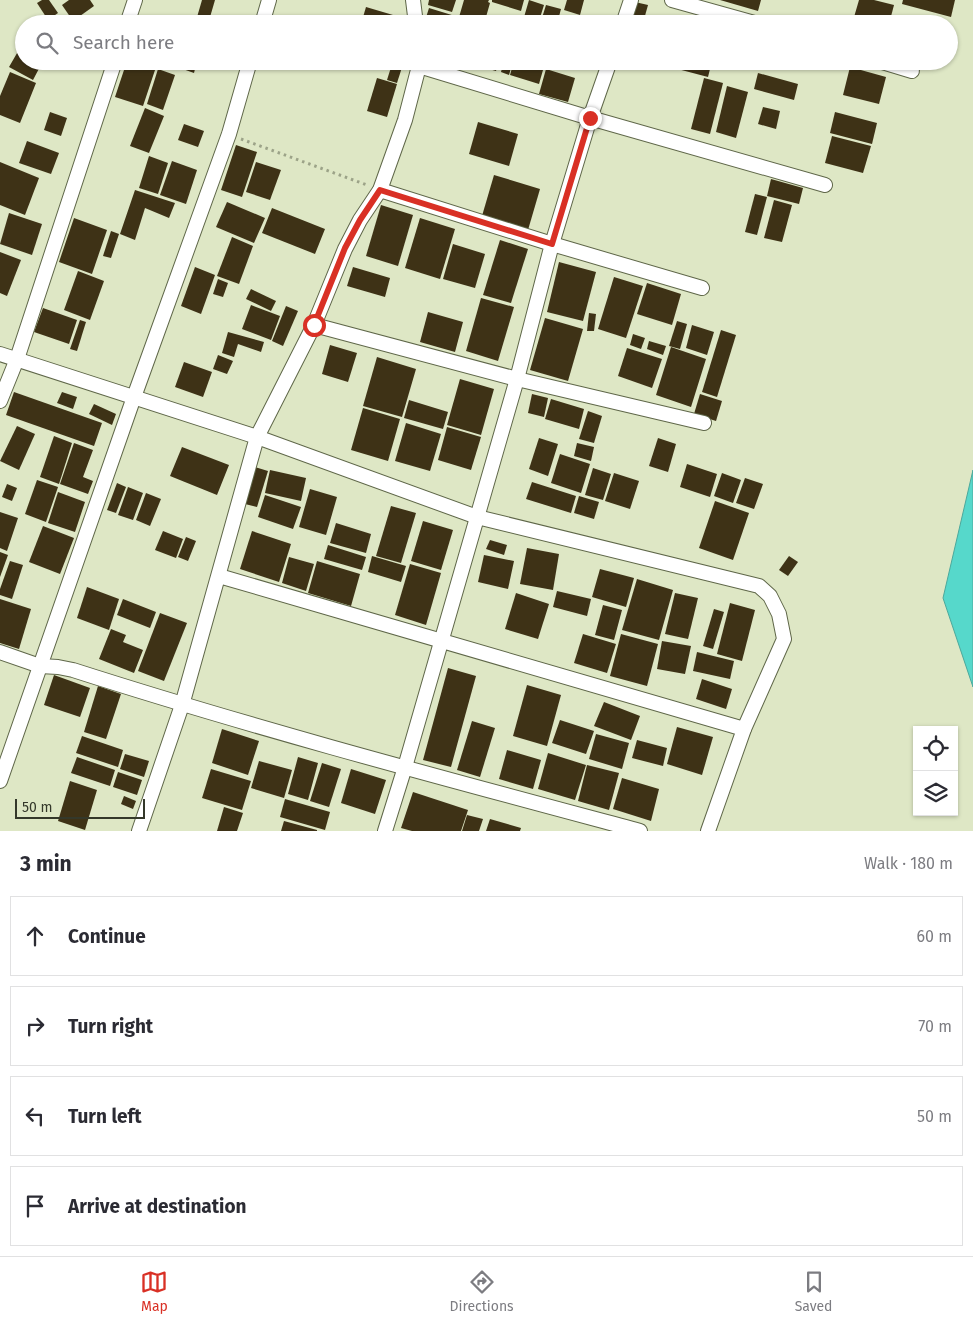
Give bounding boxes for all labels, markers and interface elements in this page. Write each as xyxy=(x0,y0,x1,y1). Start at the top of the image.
search box xyxy=(15,15,958,70)
icon: search xyxy=(33,29,61,57)
text: Search here xyxy=(73,31,174,54)
route end xyxy=(579,107,602,130)
route start xyxy=(303,314,326,337)
map controls xyxy=(913,726,958,816)
button: locate xyxy=(913,726,958,771)
button: layers xyxy=(913,771,958,816)
scale bar xyxy=(15,796,145,819)
text: 50 m xyxy=(22,799,53,816)
text: 3 min xyxy=(20,851,72,877)
text: Walk · 180 m xyxy=(864,854,953,873)
icon: ahead xyxy=(21,922,49,950)
text: Continue xyxy=(68,925,146,948)
text: 60 m xyxy=(917,927,952,946)
icon: right xyxy=(21,1012,49,1040)
text: Turn right xyxy=(68,1015,153,1038)
text: 70 m xyxy=(918,1017,952,1036)
icon: left xyxy=(21,1102,49,1130)
text: Turn left xyxy=(68,1105,142,1128)
text: 50 m xyxy=(917,1107,952,1126)
icon: arrive xyxy=(21,1192,49,1220)
text: Arrive at destination xyxy=(68,1195,247,1218)
tab: Map xyxy=(140,1268,168,1315)
tab: Directions xyxy=(449,1268,514,1315)
tab: Saved xyxy=(795,1268,833,1315)

